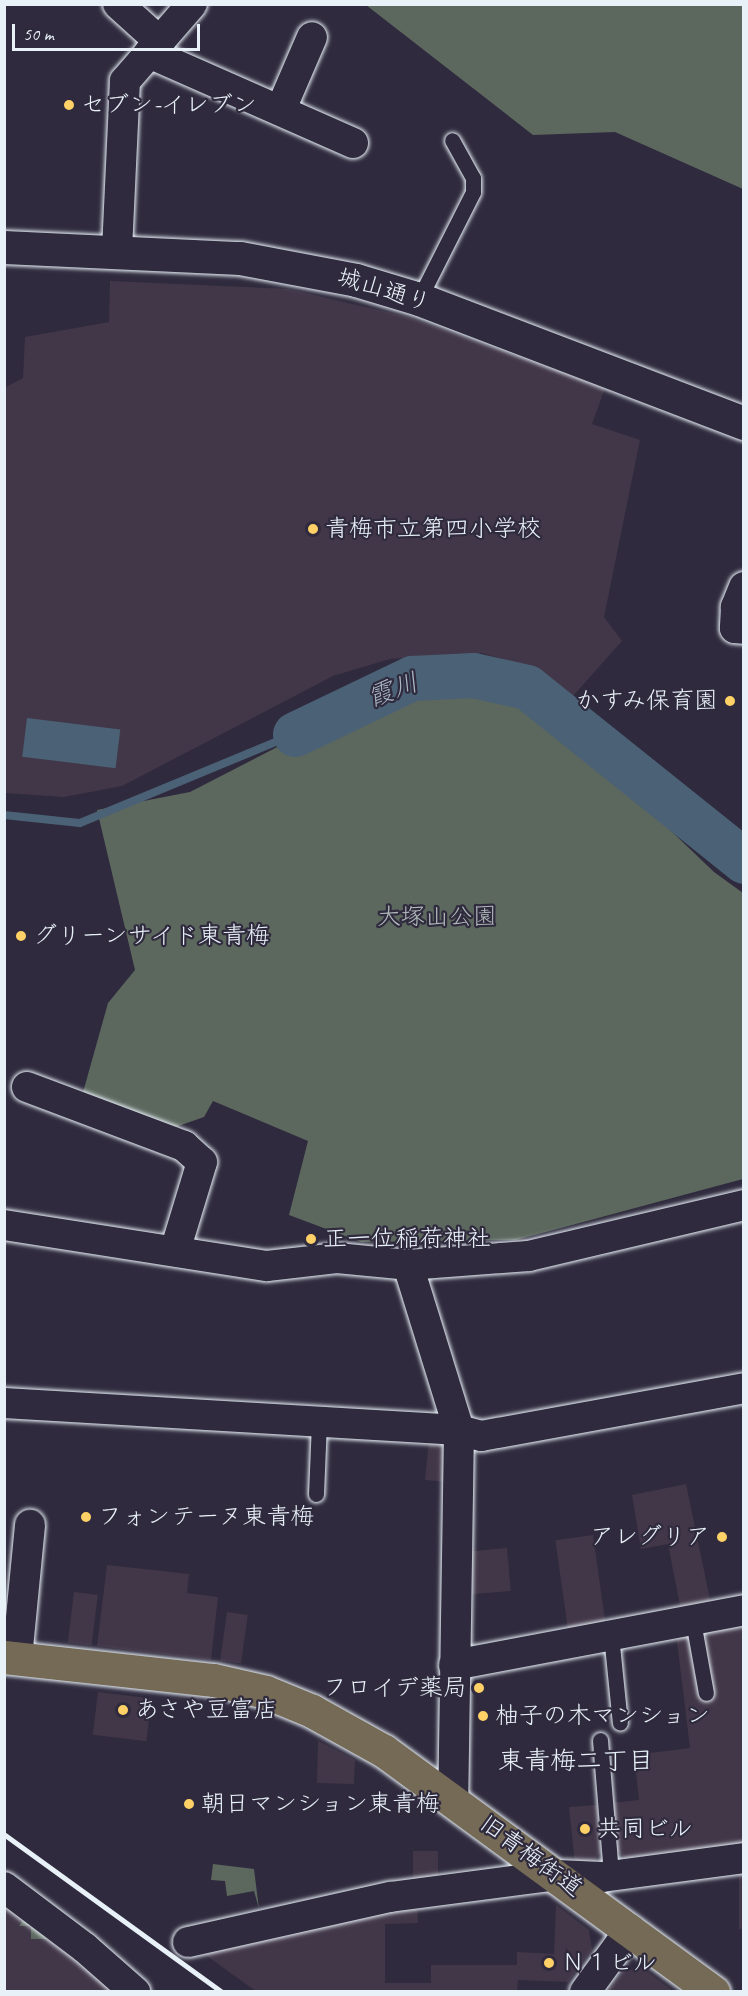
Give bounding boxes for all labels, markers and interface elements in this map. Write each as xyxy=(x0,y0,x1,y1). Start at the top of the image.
scale bar xyxy=(15,12,202,50)
text: 50 m xyxy=(23,23,54,45)
place label: セブン-イレブン xyxy=(81,91,257,119)
marker: セブン-イレブン xyxy=(62,98,76,112)
street label: 城山通り xyxy=(334,262,434,318)
place label: 青梅市立第四小学校 xyxy=(325,515,541,543)
marker: 青梅市立第四小学校 xyxy=(306,522,320,536)
water label: 霞川 xyxy=(363,666,423,714)
place label: かすみ保育園 xyxy=(574,687,718,715)
marker: かすみ保育園 xyxy=(723,694,737,708)
park label: 大塚山公園 xyxy=(377,903,497,931)
place label: グリーンサイド東青梅 xyxy=(33,922,273,950)
marker: グリーンサイド東青梅 xyxy=(14,929,28,943)
place label: 正一位稲荷神社 xyxy=(323,1225,491,1253)
marker: 正一位稲荷神社 xyxy=(304,1232,318,1246)
place label: フォンテーヌ東青梅 xyxy=(98,1503,314,1531)
marker: フォンテーヌ東青梅 xyxy=(79,1510,93,1524)
place label: アレグリア xyxy=(590,1523,710,1551)
marker: アレグリア xyxy=(715,1530,729,1544)
place label: フロイデ薬局 xyxy=(323,1674,467,1702)
marker: フロイデ薬局 xyxy=(472,1681,486,1695)
place label: あさや豆富店 xyxy=(135,1696,279,1724)
place label: 柚子の木マンション xyxy=(495,1702,711,1730)
marker: あさや豆富店 xyxy=(116,1703,130,1717)
marker: 柚子の木マンション xyxy=(476,1709,490,1723)
district label: 東青梅二丁目 xyxy=(498,1745,654,1777)
place label: 朝日マンション東青梅 xyxy=(201,1790,441,1818)
marker: 朝日マンション東青梅 xyxy=(182,1797,196,1811)
street label: 旧青梅街道 xyxy=(474,1809,588,1903)
place label: 共同ビル xyxy=(597,1815,693,1843)
marker: 共同ビル xyxy=(578,1822,592,1836)
place label: Ｎ１ビル xyxy=(561,1949,657,1977)
marker: Ｎ１ビル xyxy=(542,1956,556,1970)

